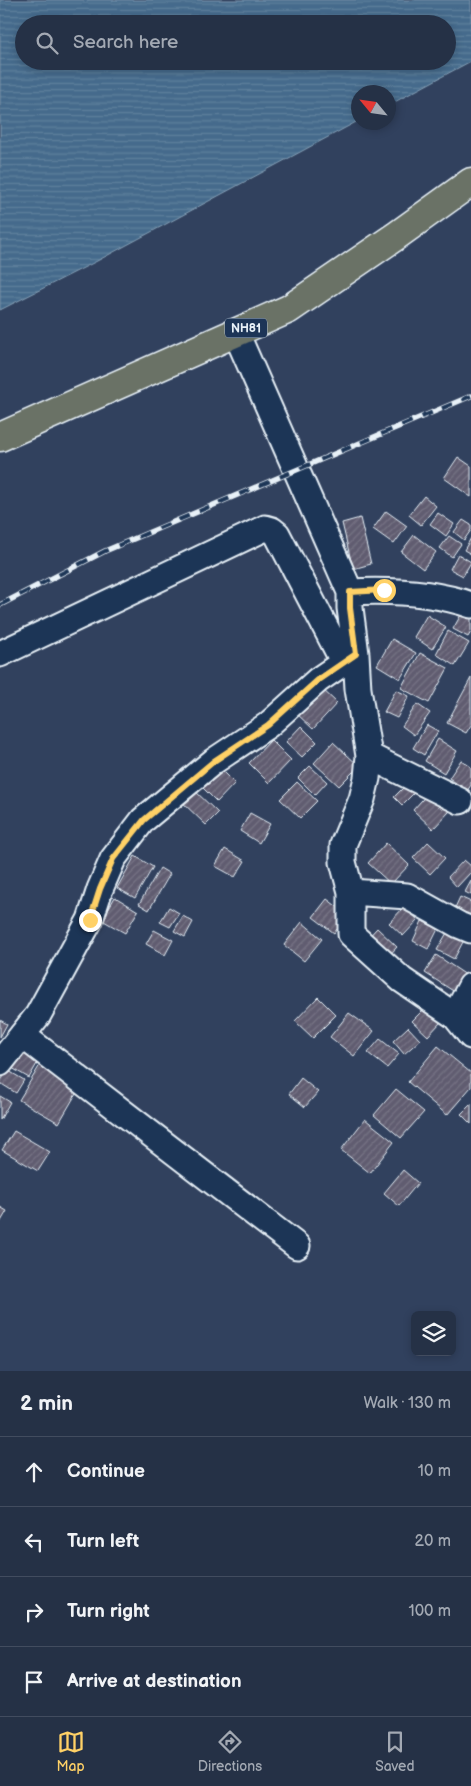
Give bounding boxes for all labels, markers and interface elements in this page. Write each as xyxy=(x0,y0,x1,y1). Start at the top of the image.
search box xyxy=(15,15,456,70)
icon: search xyxy=(33,29,61,57)
text: Search here xyxy=(73,31,178,54)
north arrow xyxy=(351,85,396,130)
road number: NH81 xyxy=(225,318,267,338)
route start xyxy=(373,579,396,602)
route end xyxy=(79,909,102,932)
map controls xyxy=(411,1311,456,1356)
button: layers xyxy=(411,1311,456,1356)
text: 2 min xyxy=(20,1391,73,1416)
text: Walk · 130 m xyxy=(363,1394,451,1413)
icon: ahead xyxy=(20,1458,48,1486)
text: Continue xyxy=(67,1460,145,1483)
text: 10 m xyxy=(418,1462,451,1481)
icon: left xyxy=(20,1528,48,1556)
text: Turn left xyxy=(67,1530,139,1553)
text: 20 m xyxy=(415,1532,451,1551)
icon: right xyxy=(20,1598,48,1626)
text: Turn right xyxy=(67,1600,150,1623)
text: 100 m xyxy=(408,1602,451,1621)
icon: arrive xyxy=(20,1668,48,1696)
text: Arrive at destination xyxy=(67,1670,242,1693)
tab: Map xyxy=(57,1728,85,1775)
tab: Directions xyxy=(198,1728,262,1775)
tab: Saved xyxy=(375,1728,414,1775)

